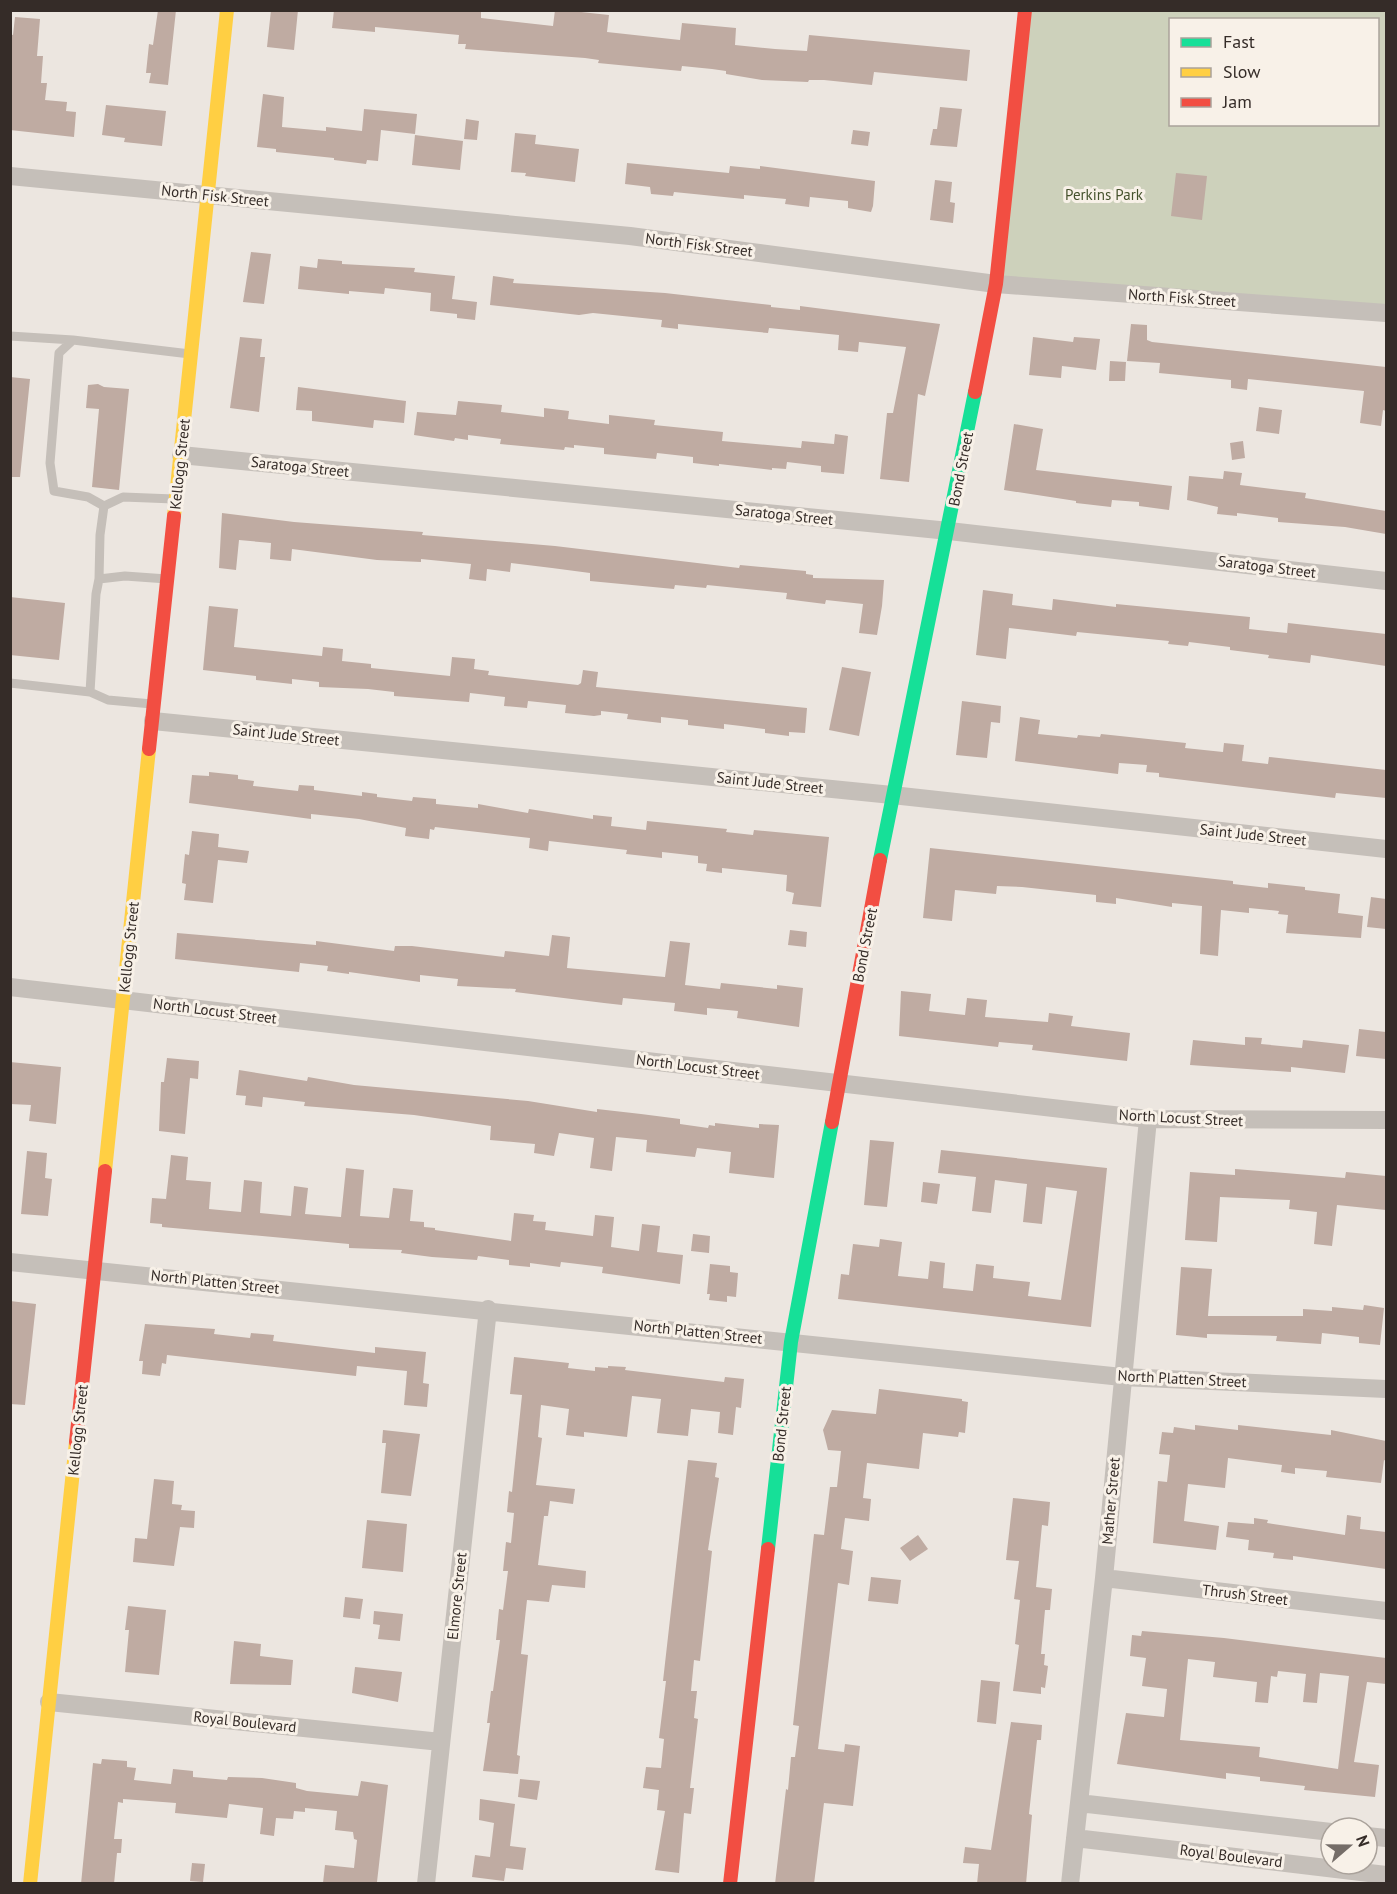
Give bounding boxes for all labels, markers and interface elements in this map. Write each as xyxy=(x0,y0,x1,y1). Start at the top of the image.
legend xyxy=(1169,18,1379,126)
text: Fast xyxy=(1223,30,1255,53)
text: Slow xyxy=(1223,60,1261,83)
text: Jam xyxy=(1222,90,1252,113)
street label: North Fisk Street xyxy=(160,180,270,211)
park label: Perkins Park xyxy=(1065,185,1144,204)
street label: North Fisk Street xyxy=(644,228,754,261)
street label: North Fisk Street xyxy=(1127,284,1237,311)
street label: Kellogg Street xyxy=(165,418,194,510)
street label: Bond Street xyxy=(944,430,977,508)
street label: Saratoga Street xyxy=(250,452,350,481)
street label: Saratoga Street xyxy=(734,500,834,529)
street label: Saratoga Street xyxy=(1217,551,1317,582)
street label: Saint Jude Street xyxy=(232,719,340,750)
street label: Saint Jude Street xyxy=(716,767,824,798)
street label: Saint Jude Street xyxy=(1199,819,1307,850)
street label: Kellogg Street xyxy=(114,901,143,993)
street label: Bond Street xyxy=(848,906,881,984)
street label: North Locust Street xyxy=(152,993,278,1028)
street label: North Locust Street xyxy=(635,1049,761,1084)
street label: North Locust Street xyxy=(1118,1105,1244,1130)
street label: North Platten Street xyxy=(150,1265,280,1298)
street label: North Platten Street xyxy=(633,1315,763,1348)
street label: North Platten Street xyxy=(1117,1366,1247,1391)
street label: Kellogg Street xyxy=(63,1384,92,1476)
street label: Bond Street xyxy=(768,1385,795,1462)
street label: Mather Street xyxy=(1097,1456,1124,1545)
street label: Elmore Street xyxy=(442,1551,471,1641)
street label: Thrush Street xyxy=(1201,1580,1289,1609)
street label: Royal Boulevard xyxy=(193,1707,297,1736)
north arrow xyxy=(1319,1816,1379,1876)
text: N xyxy=(1352,1833,1374,1849)
street label: Royal Boulevard xyxy=(1179,1840,1283,1871)

